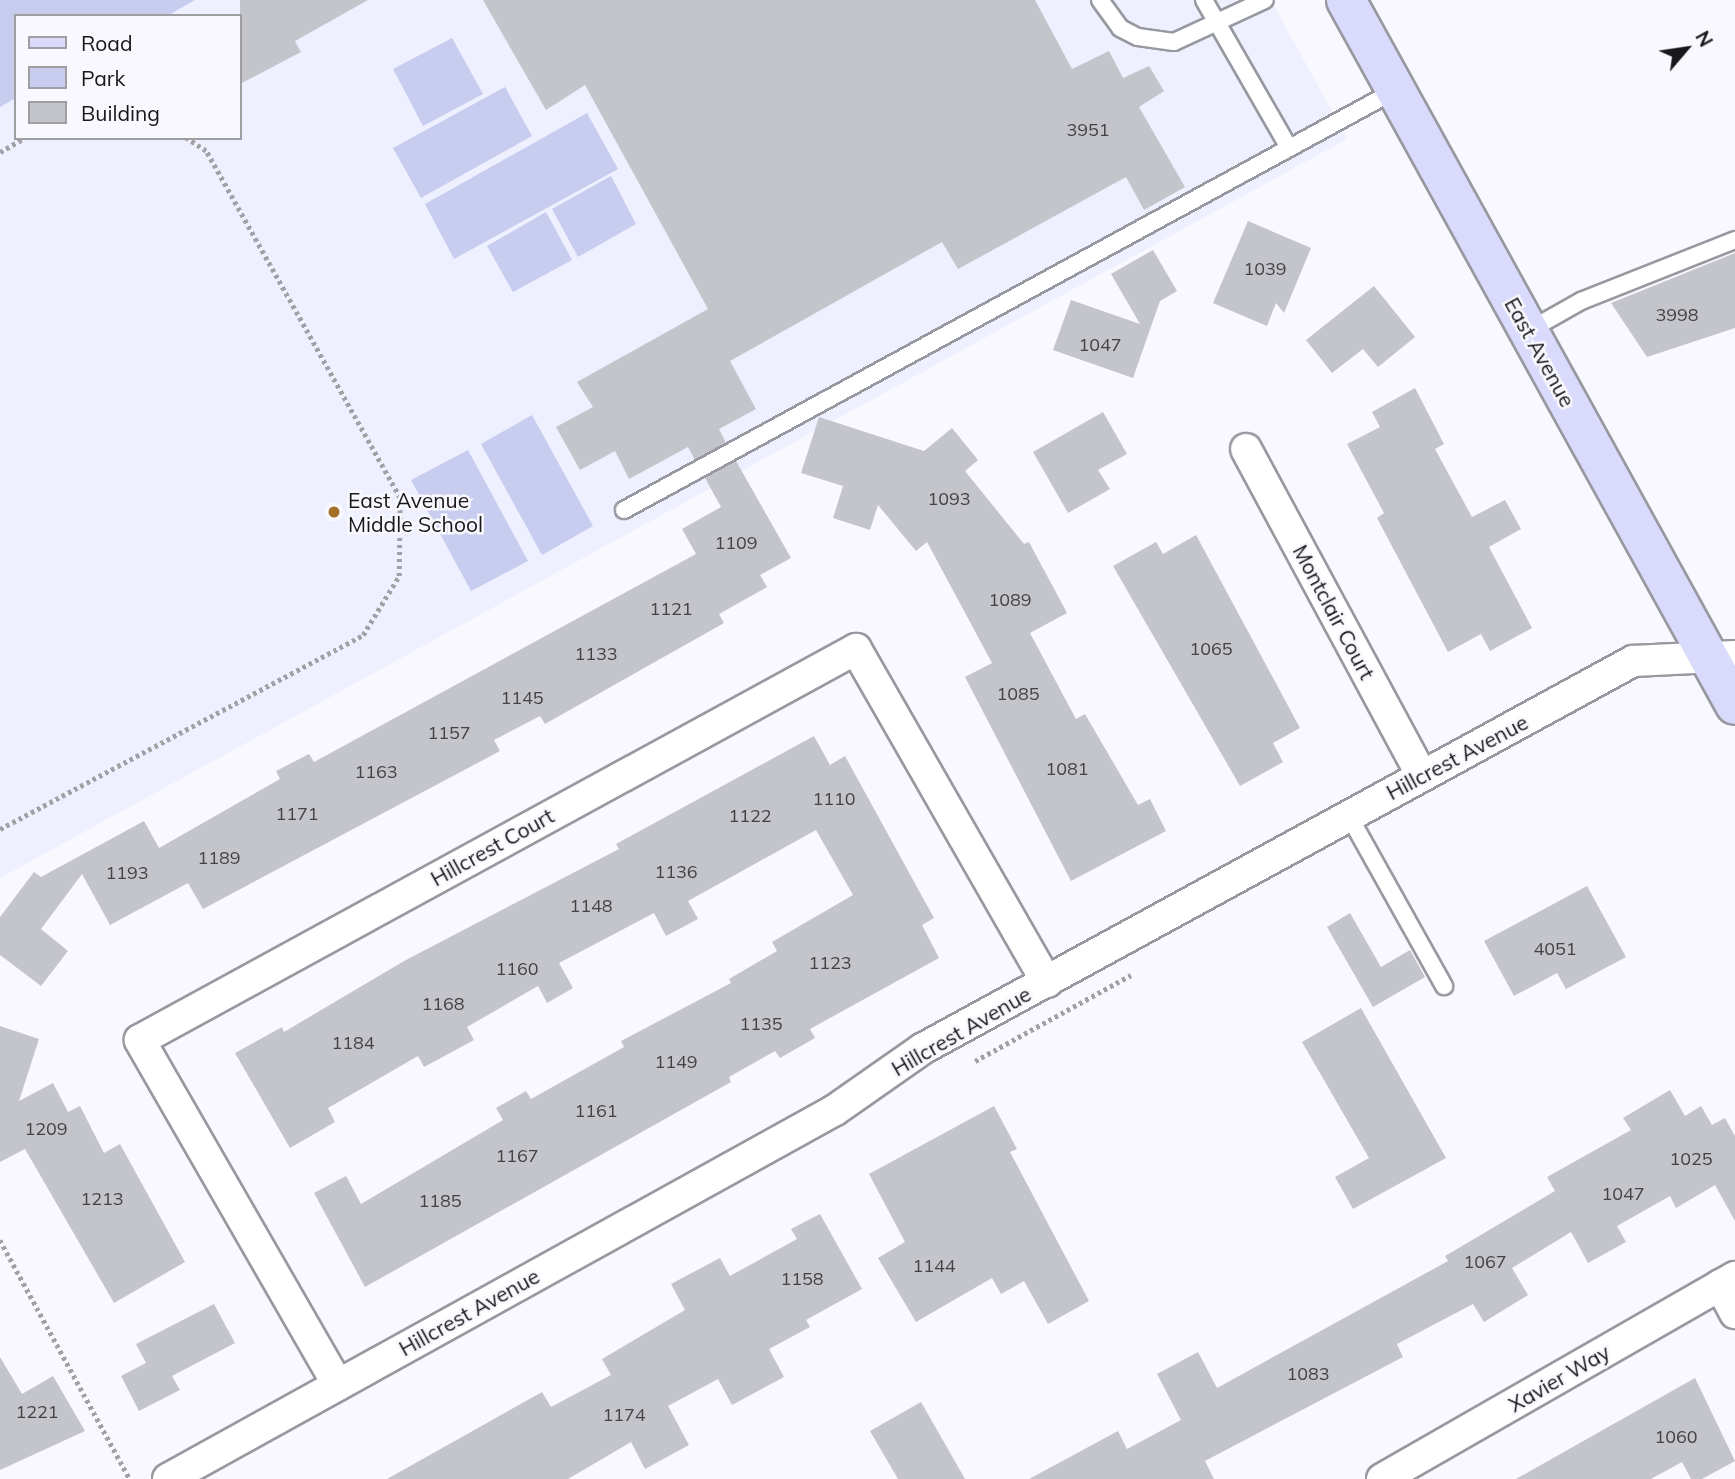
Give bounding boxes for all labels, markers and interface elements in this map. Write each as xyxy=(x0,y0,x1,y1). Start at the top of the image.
legend xyxy=(14,14,242,140)
north arrow xyxy=(1651,14,1721,84)
text: N xyxy=(1690,27,1718,51)
text: Road xyxy=(81,30,132,56)
text: Park xyxy=(81,65,125,91)
text: Building xyxy=(81,100,160,126)
house number: 3951 xyxy=(1066,119,1110,141)
house number: 1039 xyxy=(1243,258,1287,280)
street label: East Avenue xyxy=(1500,293,1580,411)
house number: 3998 xyxy=(1655,304,1699,326)
house number: 1047 xyxy=(1078,334,1122,356)
place label: East Avenue Middle School xyxy=(348,487,483,537)
house number: 1093 xyxy=(927,488,971,510)
marker: East Avenue Middle School xyxy=(326,504,342,520)
house number: 1109 xyxy=(714,532,758,554)
street label: Montclair Court xyxy=(1288,540,1380,684)
house number: 1089 xyxy=(988,589,1032,611)
house number: 1121 xyxy=(649,598,693,620)
house number: 1065 xyxy=(1189,638,1233,660)
house number: 1133 xyxy=(574,643,618,665)
house number: 1085 xyxy=(996,683,1040,705)
house number: 1145 xyxy=(500,687,544,709)
street label: Hillcrest Avenue xyxy=(1382,709,1532,805)
house number: 1157 xyxy=(427,722,471,744)
house number: 1081 xyxy=(1045,758,1089,780)
house number: 1163 xyxy=(354,761,398,783)
house number: 1110 xyxy=(812,788,856,810)
house number: 1171 xyxy=(275,803,319,825)
street label: Hillcrest Court xyxy=(426,803,558,891)
house number: 1122 xyxy=(728,805,772,827)
house number: 1189 xyxy=(197,847,241,869)
house number: 1136 xyxy=(654,861,698,883)
house number: 1193 xyxy=(105,862,149,884)
house number: 1148 xyxy=(569,895,613,917)
house number: 4051 xyxy=(1533,938,1577,960)
house number: 1123 xyxy=(808,952,852,974)
house number: 1160 xyxy=(495,958,539,980)
street label: Hillcrest Avenue xyxy=(887,981,1035,1081)
house number: 1168 xyxy=(421,993,465,1015)
house number: 1135 xyxy=(739,1013,783,1035)
house number: 1184 xyxy=(331,1032,375,1054)
house number: 1149 xyxy=(654,1051,698,1073)
house number: 1161 xyxy=(574,1100,618,1122)
house number: 1209 xyxy=(24,1118,68,1140)
house number: 1167 xyxy=(495,1145,539,1167)
house number: 1025 xyxy=(1669,1148,1713,1170)
house number: 1047 xyxy=(1601,1183,1645,1205)
house number: 1213 xyxy=(80,1188,124,1210)
house number: 1185 xyxy=(418,1190,462,1212)
house number: 1067 xyxy=(1463,1251,1507,1273)
house number: 1144 xyxy=(912,1255,956,1277)
street label: Hillcrest Avenue xyxy=(394,1263,544,1361)
house number: 1158 xyxy=(780,1268,824,1290)
street label: Xavier Way xyxy=(1504,1339,1614,1417)
house number: 1083 xyxy=(1286,1363,1330,1385)
house number: 1221 xyxy=(15,1401,59,1423)
house number: 1174 xyxy=(602,1404,646,1426)
house number: 1060 xyxy=(1654,1426,1698,1448)

